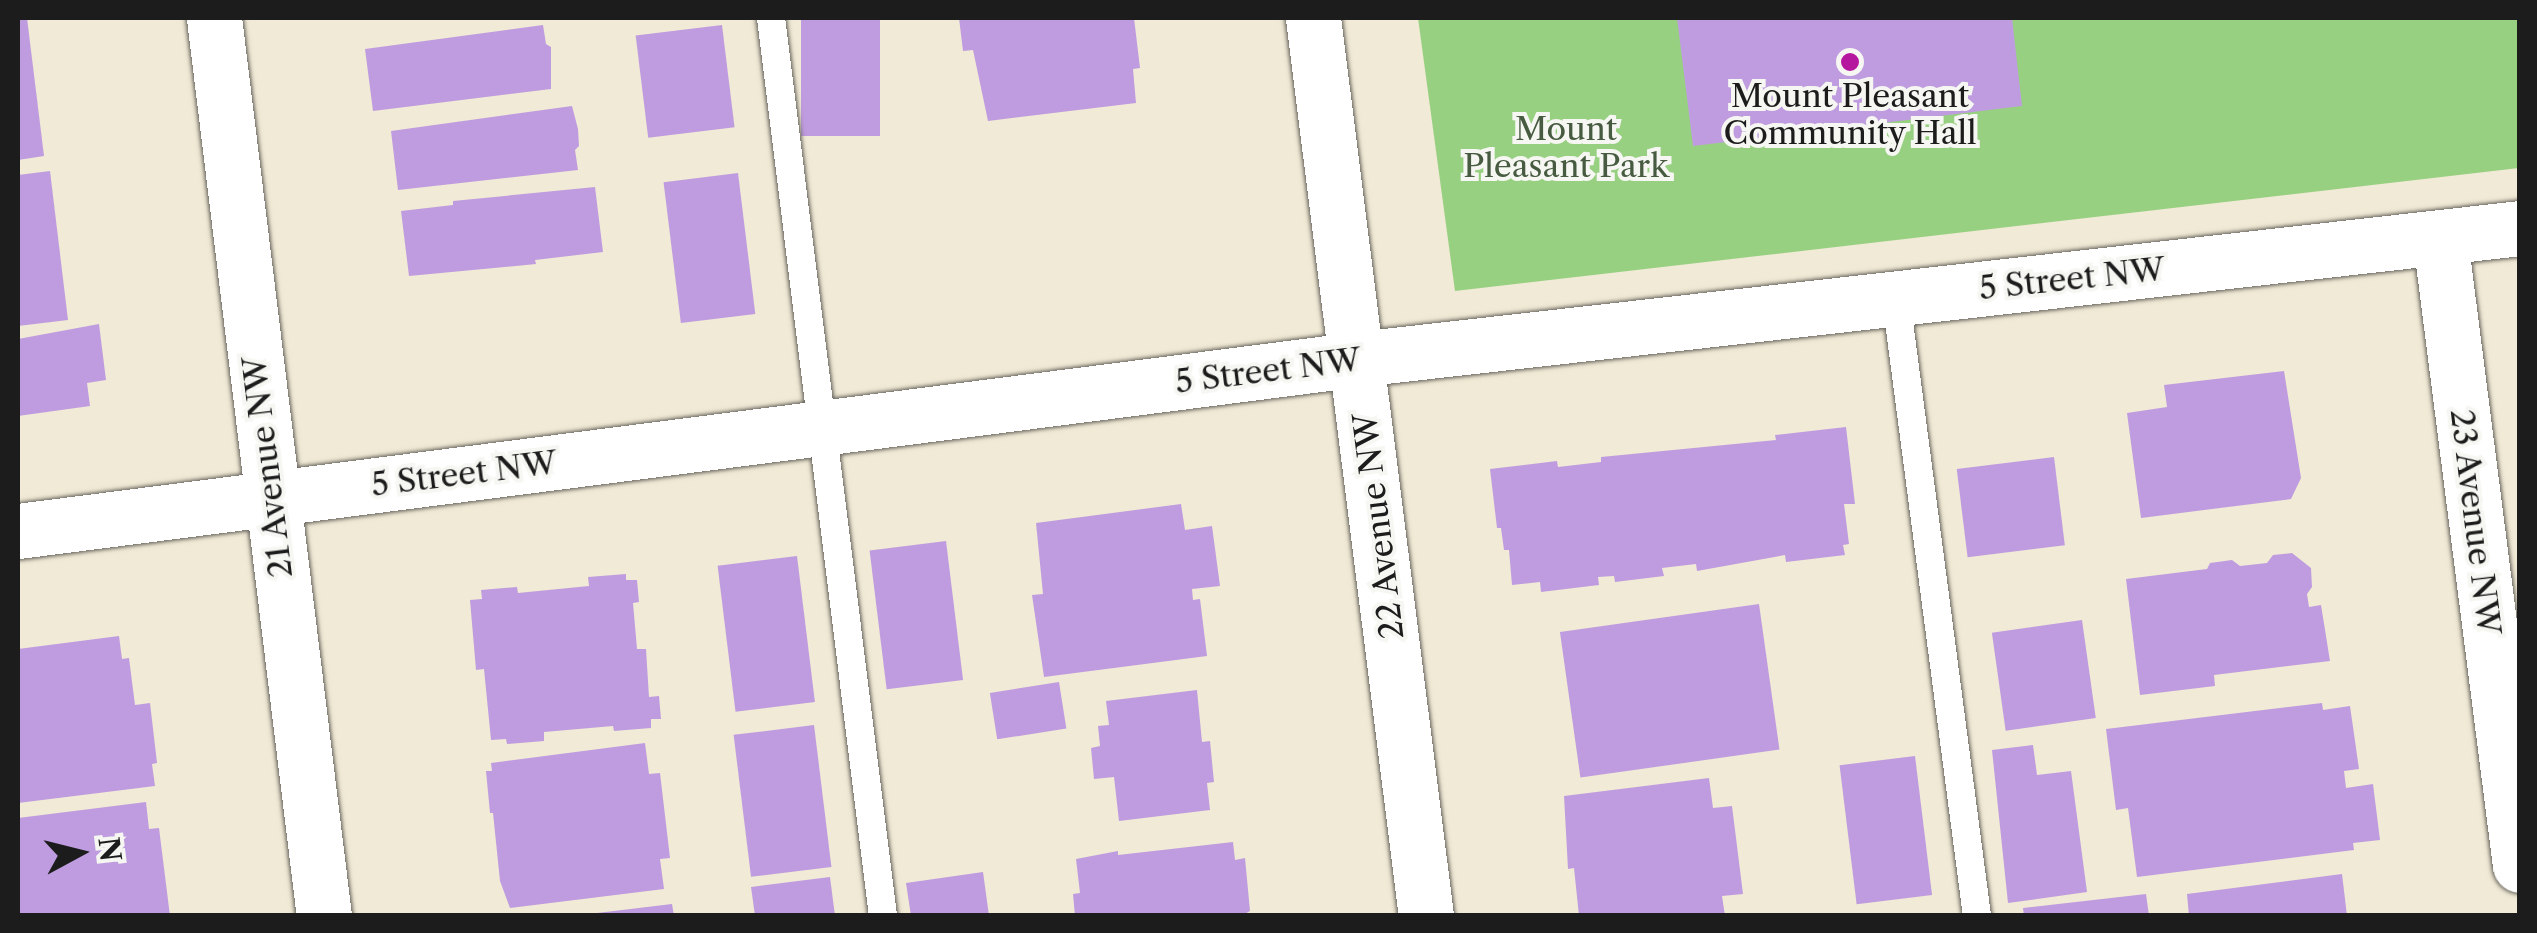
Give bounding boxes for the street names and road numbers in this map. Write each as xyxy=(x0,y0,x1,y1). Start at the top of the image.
street label: 5 Street NW xyxy=(1977,250,2167,308)
street label: 5 Street NW xyxy=(1173,341,1363,401)
street label: 21 Avenue NW xyxy=(235,353,301,581)
street label: 23 Avenue NW xyxy=(2442,406,2508,638)
street label: 22 Avenue NW xyxy=(1346,410,1412,642)
street label: 5 Street NW xyxy=(369,444,559,504)

